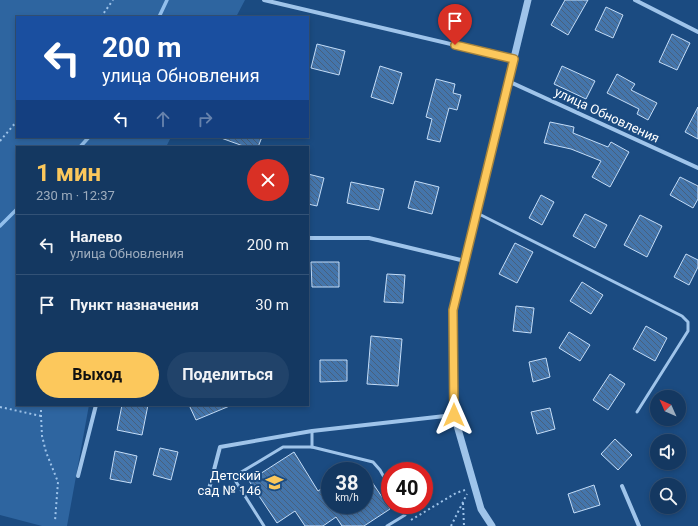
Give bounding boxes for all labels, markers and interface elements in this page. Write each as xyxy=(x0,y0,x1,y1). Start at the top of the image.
pin xyxy=(438,4,472,45)
icon: arrive xyxy=(444,10,466,32)
text: 200 m xyxy=(102,31,181,64)
icon: left xyxy=(36,32,88,84)
text: улица Обновления xyxy=(102,65,260,86)
street label: улица Обновления xyxy=(552,84,662,146)
icon: left xyxy=(110,108,132,130)
icon: ahead xyxy=(152,108,174,130)
icon: right xyxy=(194,108,216,130)
text: 1 мин xyxy=(36,159,101,187)
button: close xyxy=(247,159,289,201)
text: 230 m · 12:37 xyxy=(36,188,115,203)
text: Налево xyxy=(70,228,122,246)
icon: left xyxy=(36,234,58,256)
text: 200 m xyxy=(247,236,289,254)
text: улица Обновления xyxy=(70,246,184,261)
icon: arrive xyxy=(36,294,58,316)
text: Пункт назначения xyxy=(70,296,199,314)
text: 30 m xyxy=(255,296,289,314)
button: Выход xyxy=(36,352,159,398)
button: Поделиться xyxy=(167,352,289,398)
north arrow xyxy=(650,390,686,426)
map controls xyxy=(650,390,686,514)
position arrow xyxy=(433,394,475,436)
button: sound xyxy=(650,434,686,470)
speed limit sign: 40 xyxy=(381,462,433,514)
place label: Детский сад № 146 xyxy=(198,468,261,498)
text: 38 xyxy=(336,471,358,495)
school or university icon: Детский сад № 146 xyxy=(264,472,284,492)
button: search xyxy=(650,478,686,514)
text: km/h xyxy=(335,492,359,503)

